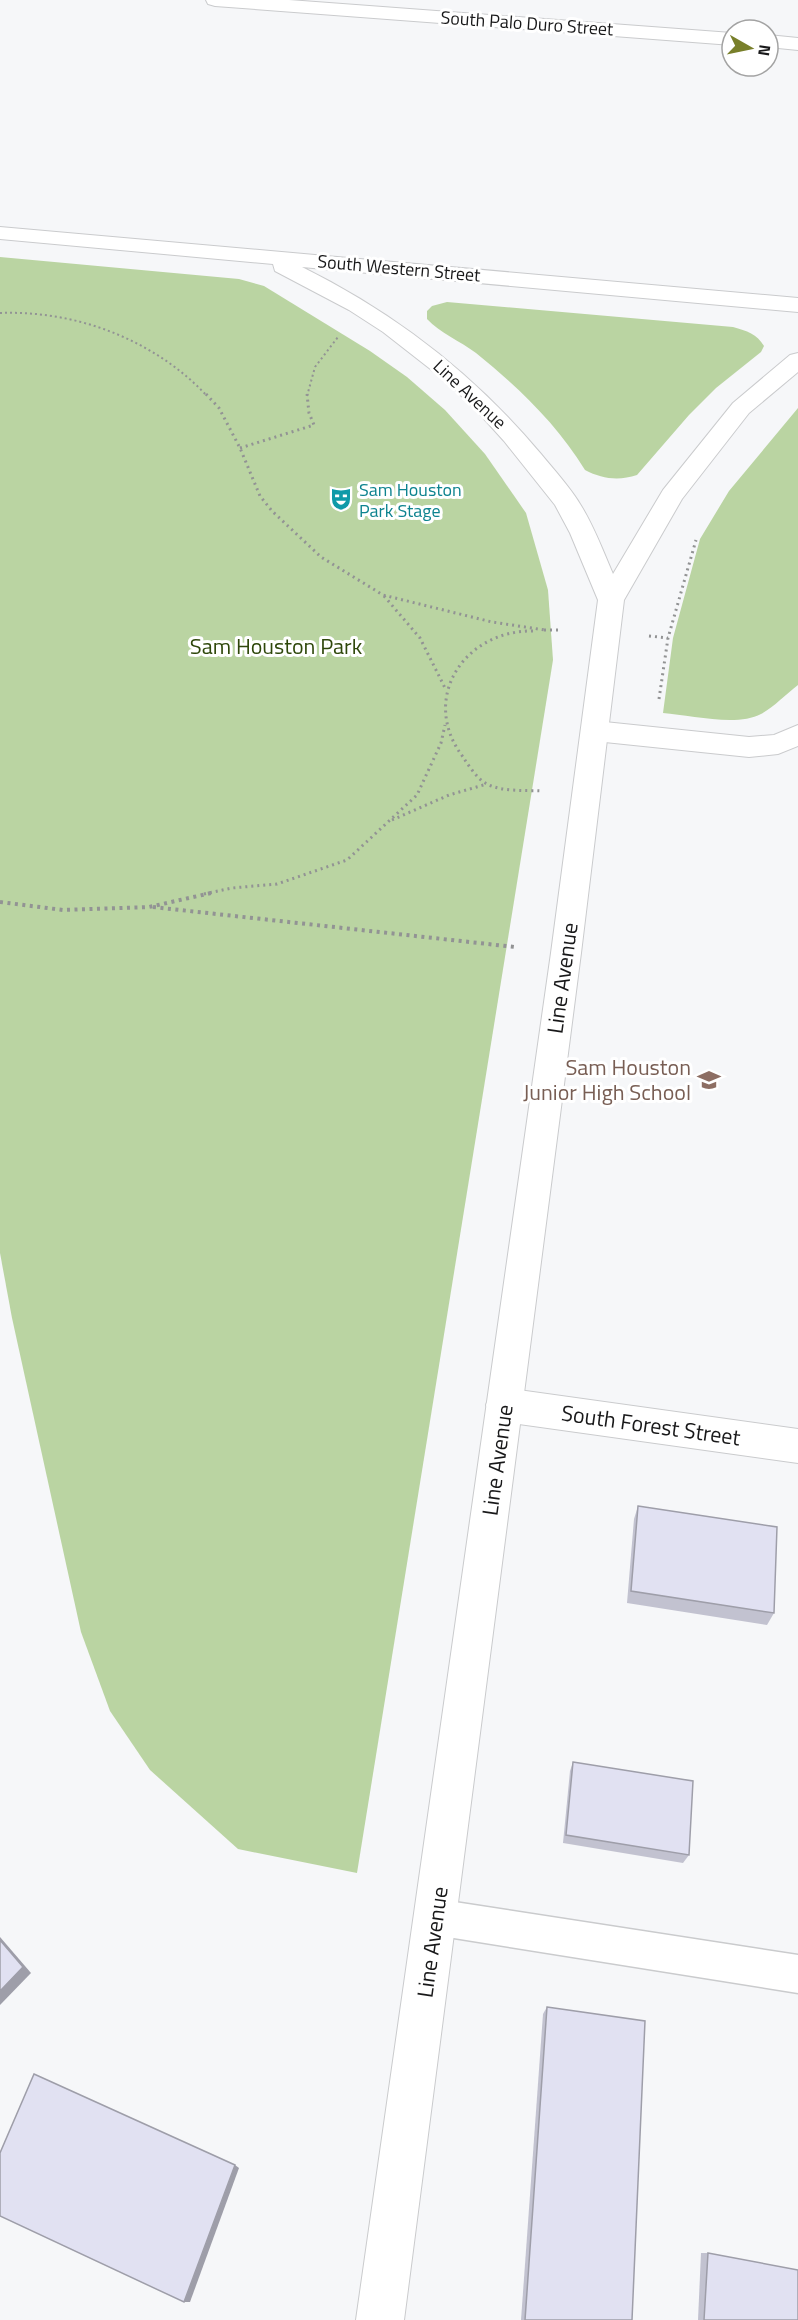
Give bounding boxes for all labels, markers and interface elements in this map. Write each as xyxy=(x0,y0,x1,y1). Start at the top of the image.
street label: South Palo Duro Street xyxy=(440,3,615,43)
north arrow xyxy=(720,18,780,78)
text: N xyxy=(752,43,778,58)
street label: South Western Street xyxy=(316,247,482,289)
street label: Line Avenue xyxy=(427,353,513,435)
place label: Sam Houston Park Stage xyxy=(359,476,462,524)
theatre icon: Sam Houston Park Stage xyxy=(328,486,354,512)
park label: Sam Houston Park xyxy=(190,629,363,663)
street label: Line Avenue xyxy=(537,920,587,1036)
place label: Sam Houston Junior High School xyxy=(523,1050,691,1109)
school or university icon: Sam Houston Junior High School xyxy=(696,1067,722,1093)
street label: South Forest Street xyxy=(559,1396,743,1454)
street label: Line Avenue xyxy=(472,1402,522,1518)
street label: Line Avenue xyxy=(407,1884,457,2000)

